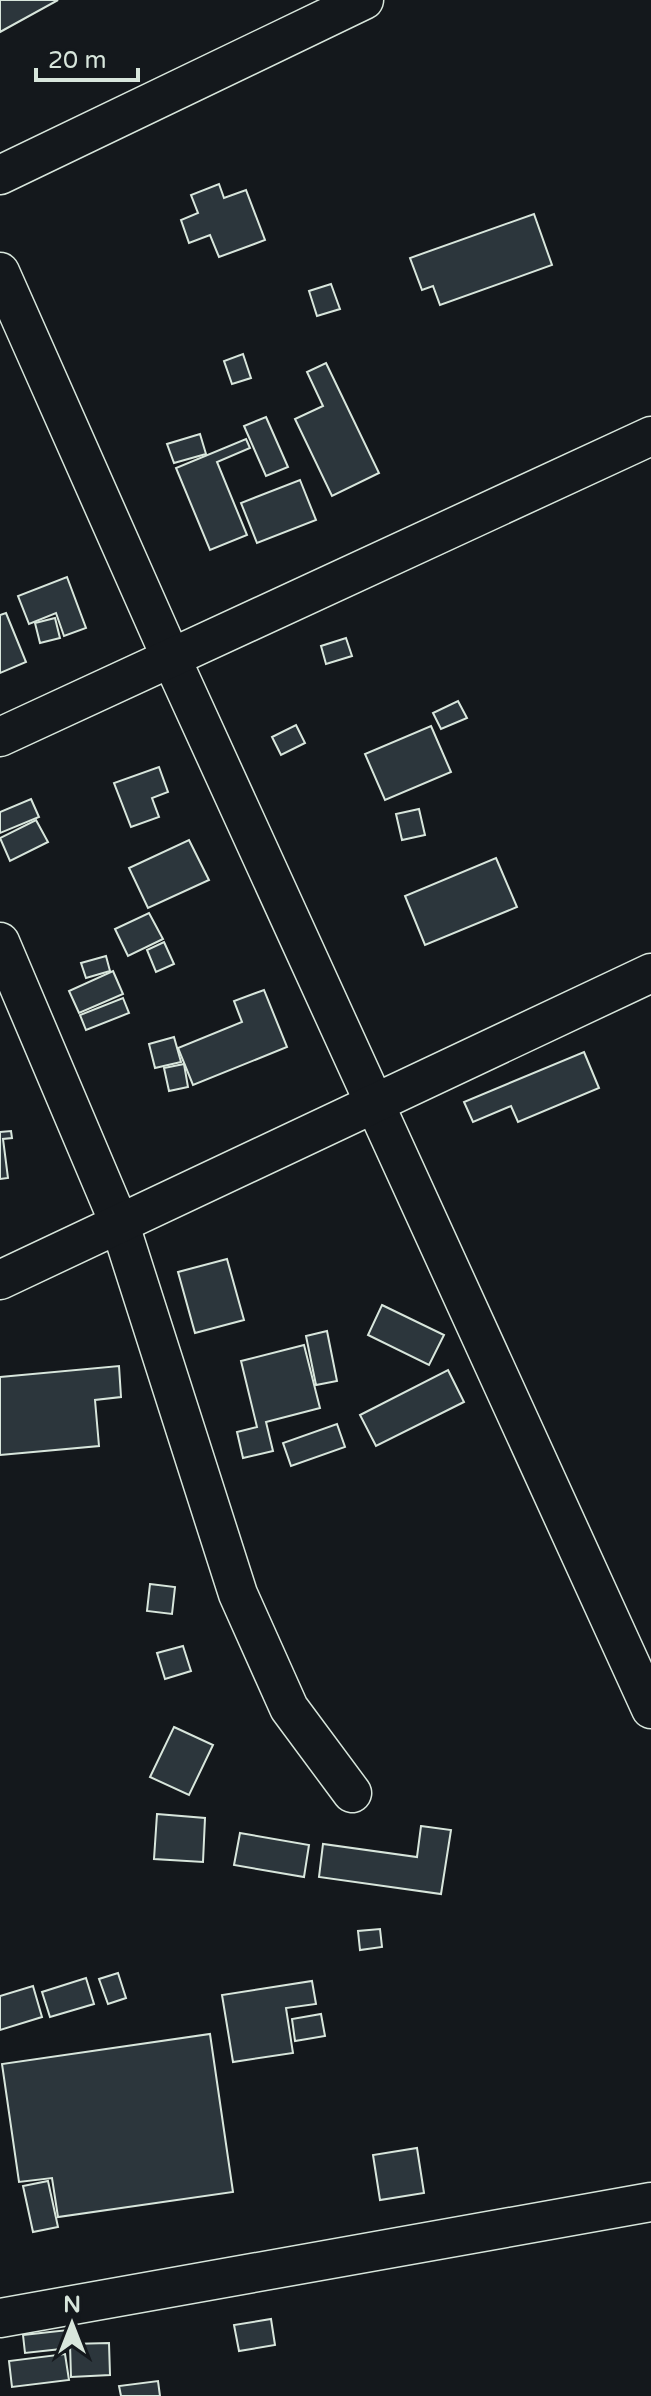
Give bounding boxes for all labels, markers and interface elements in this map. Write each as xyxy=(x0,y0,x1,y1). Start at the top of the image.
scale bar xyxy=(36,32,138,82)
text: 20 m xyxy=(48,46,106,75)
north arrow xyxy=(32,2284,112,2364)
text: N xyxy=(63,2292,81,2318)

